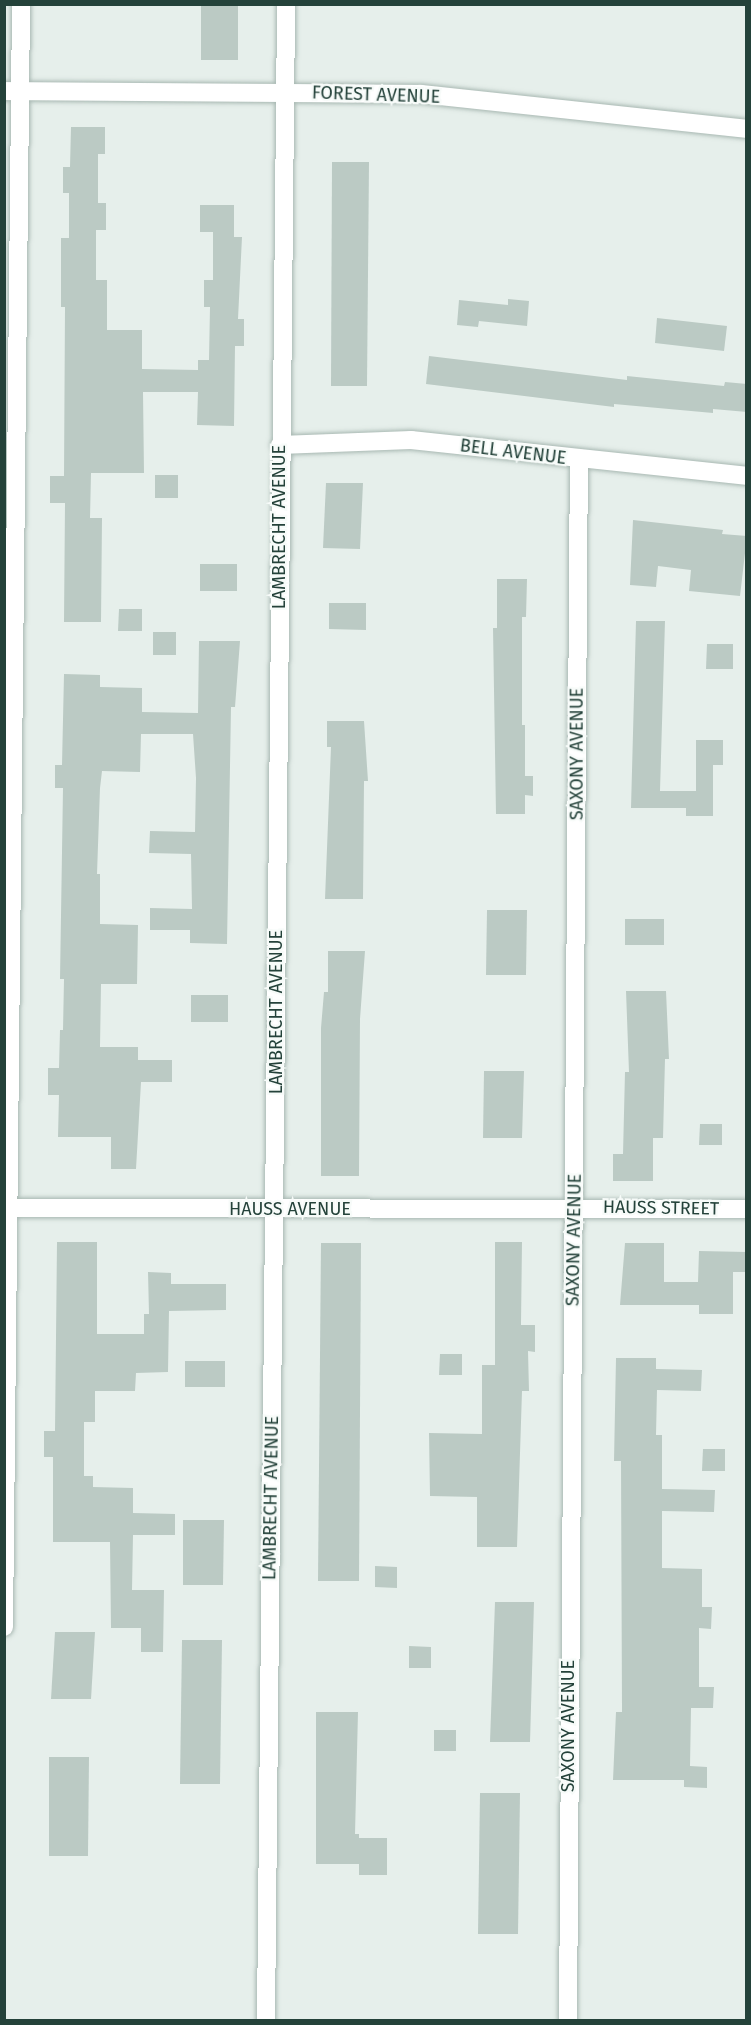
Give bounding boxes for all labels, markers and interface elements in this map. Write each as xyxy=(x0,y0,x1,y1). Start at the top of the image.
street label: FOREST AVENUE xyxy=(311,82,441,108)
street label: BELL AVENUE xyxy=(459,435,567,469)
street label: LAMBRECHT AVENUE xyxy=(268,445,290,609)
street label: SAXONY AVENUE xyxy=(566,688,588,820)
street label: LAMBRECHT AVENUE xyxy=(265,930,287,1094)
street label: SAXONY AVENUE xyxy=(562,1174,586,1306)
street label: HAUSS STREET xyxy=(603,1196,719,1220)
street label: HAUSS AVENUE xyxy=(229,1198,351,1220)
street label: LAMBRECHT AVENUE xyxy=(259,1416,283,1580)
street label: SAXONY AVENUE xyxy=(557,1660,579,1792)

